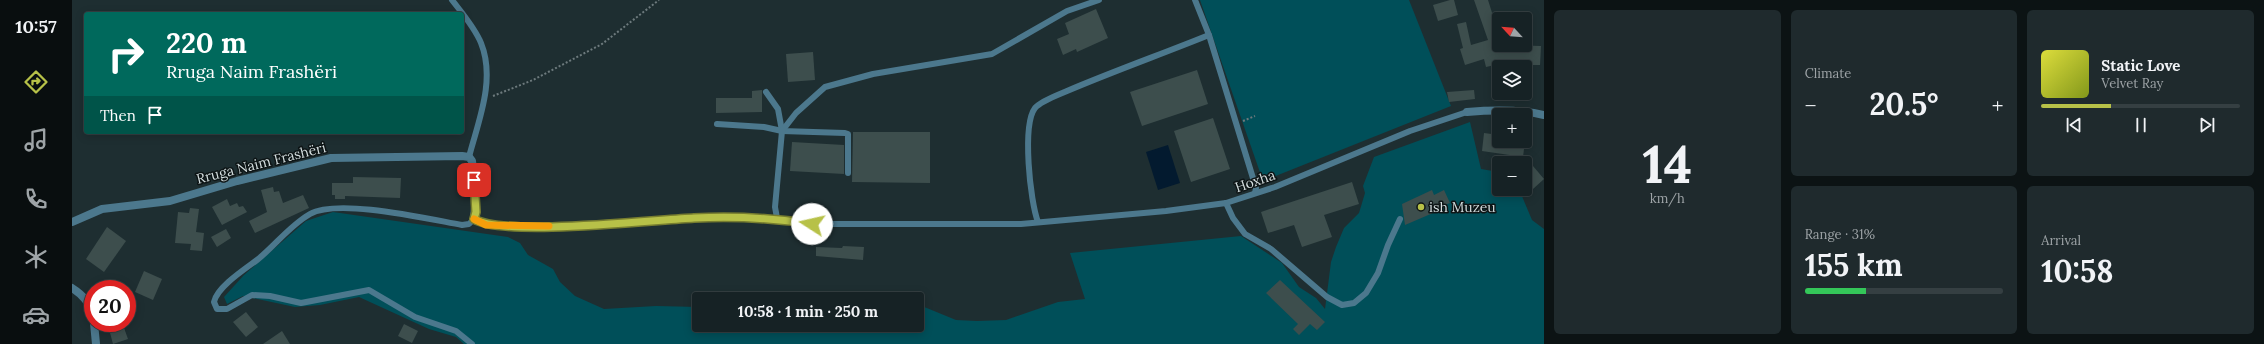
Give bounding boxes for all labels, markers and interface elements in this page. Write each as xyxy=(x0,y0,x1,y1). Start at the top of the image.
north arrow xyxy=(1492,12,1532,52)
map controls xyxy=(1492,12,1532,196)
text: 10:57 xyxy=(15,15,57,38)
text: 220 m xyxy=(166,25,247,61)
icon: right xyxy=(100,28,152,80)
text: Static Love xyxy=(2101,56,2180,75)
text: Rruga Naim Frashëri xyxy=(166,60,337,83)
button: layers xyxy=(1492,60,1532,100)
text: Climate xyxy=(1805,65,1851,82)
icon: directions xyxy=(22,68,50,96)
text: Velvet Ray xyxy=(2101,75,2163,92)
text: 20.5° xyxy=(1869,85,1939,123)
text: − xyxy=(1805,91,1816,119)
text: + xyxy=(1992,91,2003,119)
icon: arrive xyxy=(144,104,166,126)
text: Then xyxy=(100,106,136,125)
button: + xyxy=(1492,108,1532,148)
icon: previous xyxy=(2063,114,2085,136)
icon: pause xyxy=(2130,114,2152,136)
icon: next xyxy=(2196,114,2218,136)
icon: music xyxy=(22,126,50,154)
text: 14 xyxy=(1643,131,1692,197)
street label: Rruga Naim Frashëri xyxy=(194,138,328,188)
button: − xyxy=(1492,156,1532,196)
pin xyxy=(457,163,491,197)
street label: Hoxha xyxy=(1232,166,1278,196)
icon: arrive xyxy=(463,169,485,191)
icon: phone xyxy=(22,185,50,213)
text: km/h xyxy=(1650,190,1685,207)
place label: ish Muzeu xyxy=(1429,198,1496,216)
marker: ish Muzeu xyxy=(1416,202,1426,212)
position arrow xyxy=(791,203,833,245)
text: Range · 31% xyxy=(1805,226,1875,243)
text: Arrival xyxy=(2041,232,2081,249)
icon: climate xyxy=(22,243,50,271)
text: 155 km xyxy=(1805,246,1903,284)
text: 10:58 xyxy=(2041,252,2113,290)
speed limit sign: 20 xyxy=(84,280,136,332)
icon: car xyxy=(22,301,50,329)
text: 10:58 · 1 min · 250 m xyxy=(738,302,878,321)

